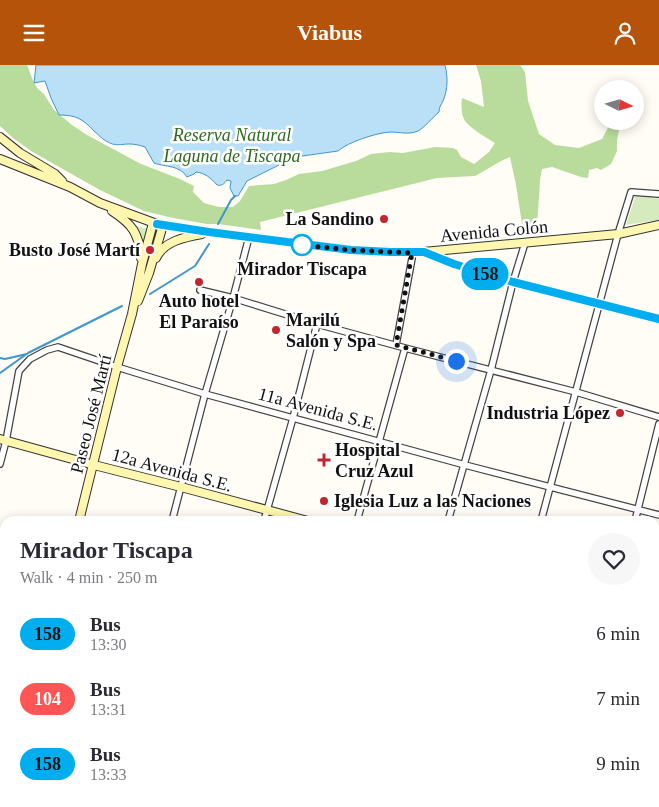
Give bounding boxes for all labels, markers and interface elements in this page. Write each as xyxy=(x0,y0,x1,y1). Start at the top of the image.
icon: menu xyxy=(20,19,48,47)
icon: person xyxy=(611,19,639,47)
text: Viabus xyxy=(297,20,362,45)
north arrow xyxy=(594,80,644,130)
map controls xyxy=(594,80,644,130)
park label: Reserva Natural Laguna de Tiscapa xyxy=(162,125,301,166)
place label: La Sandino xyxy=(285,209,374,229)
marker: La Sandino xyxy=(378,213,390,225)
street label: Avenida Colón xyxy=(439,216,549,246)
marker: Mirador Tiscapa xyxy=(291,234,313,256)
place label: Busto José Martí xyxy=(9,240,141,260)
marker: Busto José Martí xyxy=(144,244,156,256)
line badge: 158 xyxy=(456,258,514,290)
place label: Mirador Tiscapa xyxy=(237,259,367,279)
text: 158 xyxy=(472,264,499,284)
marker: Auto hotel El Paraíso xyxy=(193,276,205,288)
place label: Auto hotel El Paraíso xyxy=(159,291,239,332)
place label: Marilú Salón y Spa xyxy=(286,310,376,351)
marker: Marilú Salón y Spa xyxy=(270,324,282,336)
your location xyxy=(444,349,469,374)
street label: Paseo José Martí xyxy=(67,352,115,476)
street label: 11a Avenida S.E. xyxy=(256,383,380,435)
place label: Industria López xyxy=(486,403,610,423)
marker: Industria López xyxy=(614,407,626,419)
place label: Hospital Cruz Azul xyxy=(335,440,414,481)
street label: 12a Avenida S.E. xyxy=(110,444,234,496)
marker: Hospital Cruz Azul xyxy=(317,453,331,467)
place label: Iglesia Luz a las Naciones xyxy=(334,491,531,511)
marker: Iglesia Luz a las Naciones xyxy=(318,495,330,507)
button: heart xyxy=(588,533,640,585)
text: Mirador Tiscapa xyxy=(20,537,193,563)
text: Walk · 4 min · 250 m xyxy=(20,569,157,586)
text: Bus xyxy=(90,614,121,635)
text: 6 min xyxy=(596,623,640,644)
text: 158 xyxy=(34,624,61,644)
text: 13:30 xyxy=(90,636,126,653)
text: Bus xyxy=(90,679,121,700)
text: 7 min xyxy=(596,688,640,709)
text: 104 xyxy=(34,689,61,709)
text: 13:31 xyxy=(90,701,126,718)
text: Bus xyxy=(90,744,121,765)
text: 9 min xyxy=(596,753,640,774)
text: 158 xyxy=(34,754,61,774)
text: 13:33 xyxy=(90,766,126,783)

